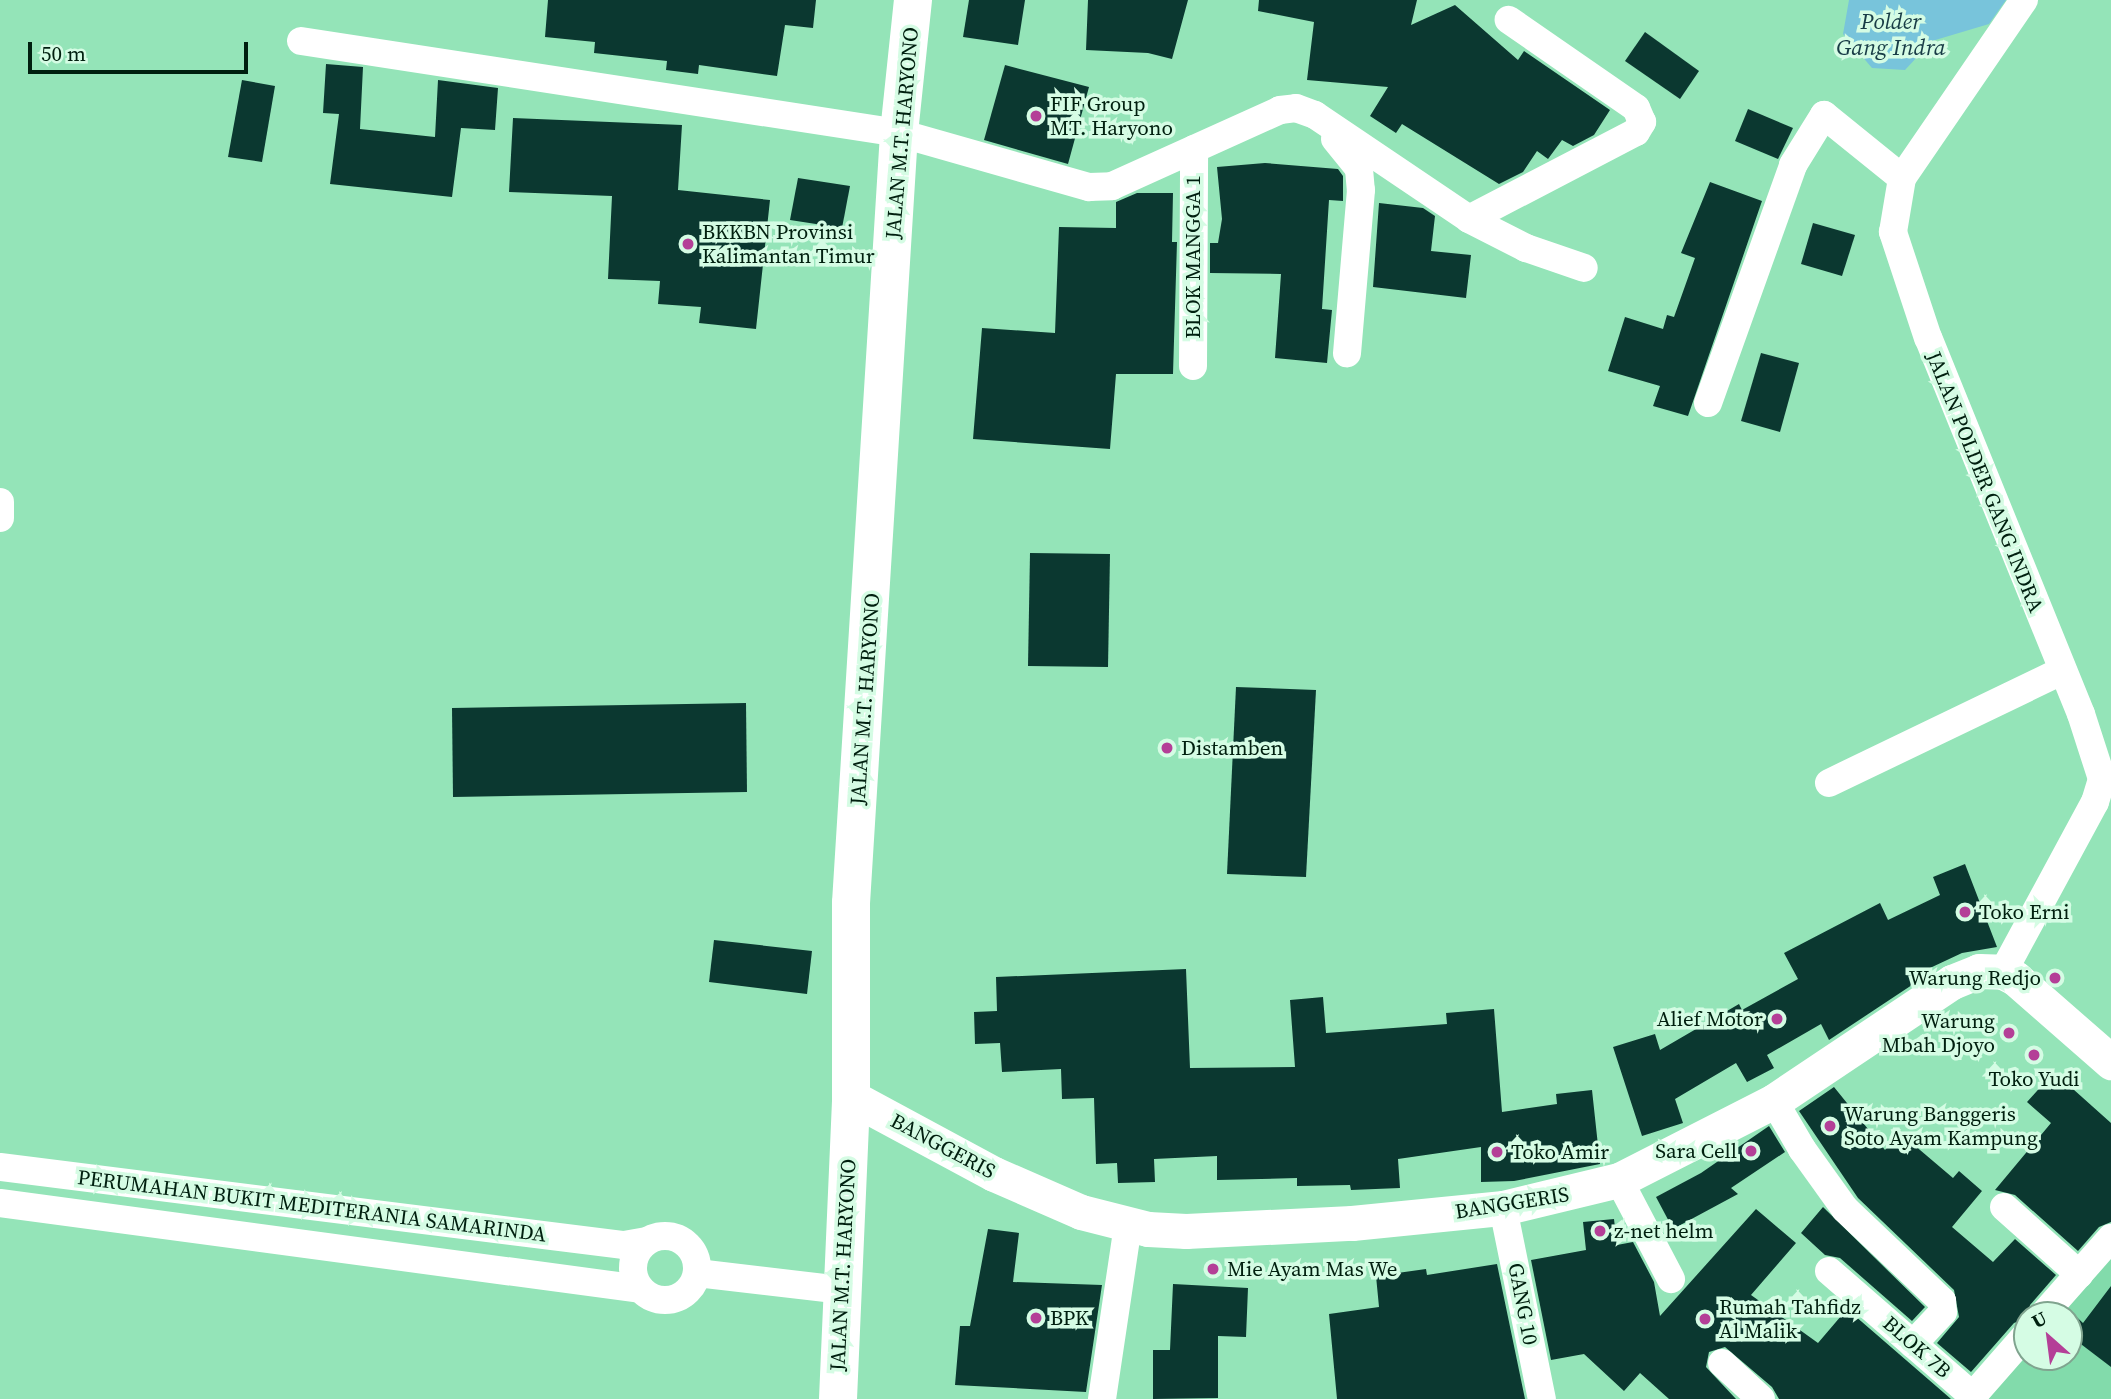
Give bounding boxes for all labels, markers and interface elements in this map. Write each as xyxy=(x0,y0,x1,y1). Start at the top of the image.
water label: Polder Gang Indra xyxy=(1836,7,1946,61)
street label: JALAN M.T. HARYONO xyxy=(880,26,924,240)
scale bar xyxy=(32,28,252,72)
text: 50 m xyxy=(41,39,86,68)
place label: FIF Group MT. Haryono xyxy=(1050,91,1173,141)
marker: FIF Group MT. Haryono xyxy=(1028,108,1044,124)
street label: BLOK MANGGA 1 xyxy=(1180,175,1206,339)
place label: BKKBN Provinsi Kalimantan Timur xyxy=(702,219,875,269)
marker: BKKBN Provinsi Kalimantan Timur xyxy=(680,236,696,252)
street label: JALAN POLDER GANG INDRA xyxy=(1921,348,2049,616)
street label: JALAN M.T. HARYONO xyxy=(845,592,885,806)
place label: Distamben xyxy=(1181,735,1283,761)
marker: Distamben xyxy=(1159,740,1175,756)
place label: Toko Erni xyxy=(1979,899,2070,925)
marker: Toko Erni xyxy=(1957,904,1973,920)
place label: Warung Redjo xyxy=(1909,965,2041,991)
marker: Warung Redjo xyxy=(2047,970,2063,986)
place label: Alief Motor xyxy=(1657,1006,1763,1032)
place label: Warung Mbah Djoyo xyxy=(1882,1008,1995,1058)
marker: Alief Motor xyxy=(1769,1011,1785,1027)
marker: Warung Mbah Djoyo xyxy=(2001,1025,2017,1041)
marker: Toko Yudi xyxy=(2026,1047,2042,1063)
place label: Toko Yudi xyxy=(1988,1066,2080,1092)
place label: Warung Banggeris Soto Ayam Kampung xyxy=(1844,1101,2038,1151)
street label: BANGGERIS xyxy=(886,1108,1000,1184)
marker: Warung Banggeris Soto Ayam Kampung xyxy=(1822,1118,1838,1134)
place label: Sara Cell xyxy=(1655,1138,1737,1164)
place label: Toko Amir xyxy=(1511,1139,1609,1165)
marker: Sara Cell xyxy=(1743,1143,1759,1159)
marker: Toko Amir xyxy=(1489,1144,1505,1160)
street label: JALAN M.T. HARYONO xyxy=(825,1158,861,1372)
street label: PERUMAHAN BUKIT MEDITERANIA SAMARINDA xyxy=(76,1165,548,1247)
street label: BANGGERIS xyxy=(1453,1182,1571,1224)
place label: z-net helm xyxy=(1614,1218,1714,1244)
marker: z-net helm xyxy=(1592,1223,1608,1239)
place label: Mie Ayam Mas We xyxy=(1227,1256,1398,1282)
marker: Mie Ayam Mas We xyxy=(1205,1261,1221,1277)
street label: GANG 10 xyxy=(1503,1261,1543,1347)
place label: Rumah Tahfidz Al Malik xyxy=(1719,1294,1861,1344)
north arrow xyxy=(2013,1301,2083,1371)
text: U xyxy=(2027,1304,2051,1334)
place label: BPK xyxy=(1050,1305,1089,1331)
marker: BPK xyxy=(1028,1310,1044,1326)
marker: Rumah Tahfidz Al Malik xyxy=(1697,1311,1713,1327)
street label: BLOK 7B xyxy=(1878,1311,1956,1383)

